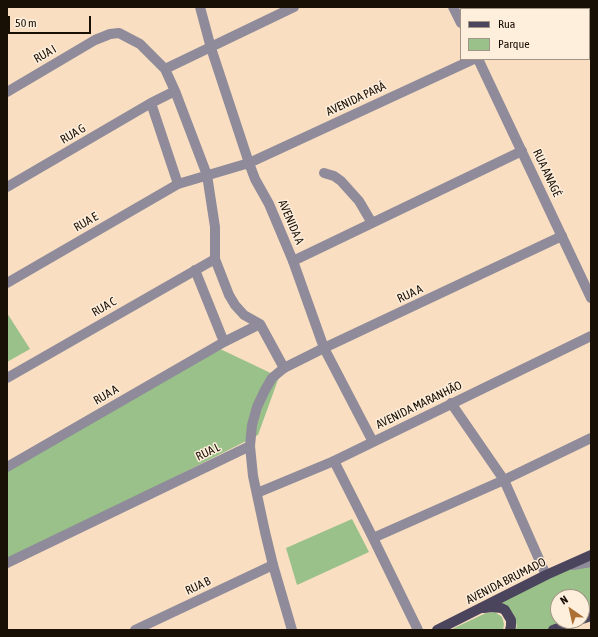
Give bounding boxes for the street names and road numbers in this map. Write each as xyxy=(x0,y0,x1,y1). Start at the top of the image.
street label: RUA I xyxy=(31,42,59,66)
street label: AVENIDA PARÁ xyxy=(324,79,388,119)
street label: RUA G xyxy=(58,121,88,147)
street label: RUA ANAGÉ xyxy=(530,147,564,199)
street label: AVENIDA A xyxy=(275,198,307,246)
street label: RUA E xyxy=(71,209,101,235)
street label: RUA A xyxy=(395,282,425,306)
street label: RUA C xyxy=(89,294,119,320)
street label: AVENIDA MARANHÃO xyxy=(374,378,464,432)
street label: RUA A xyxy=(91,382,121,408)
street label: RUA L xyxy=(193,440,223,464)
street label: AVENIDA BRUMADO xyxy=(464,555,548,607)
street label: RUA B xyxy=(183,574,213,598)

